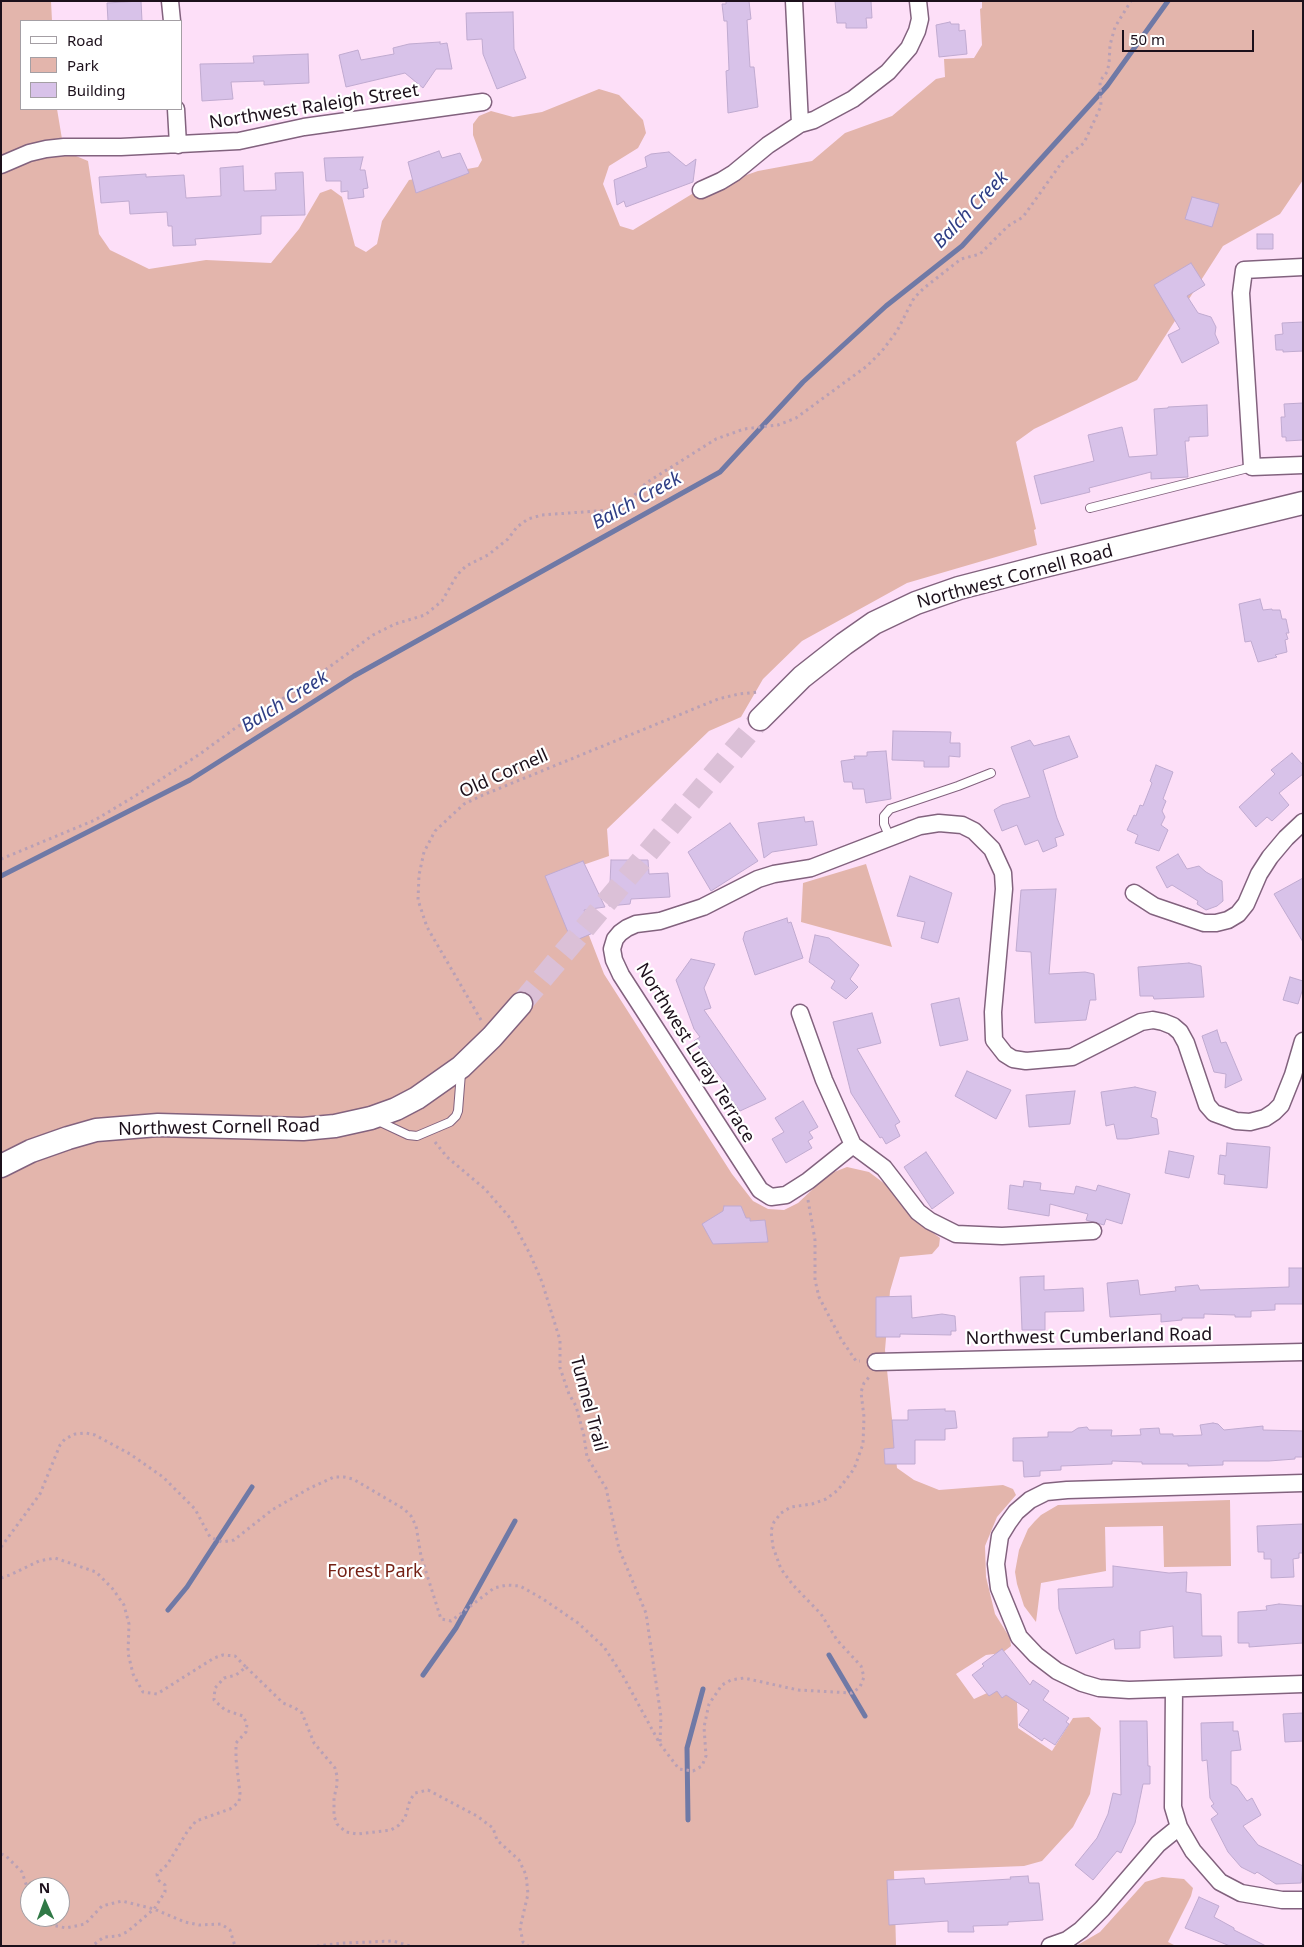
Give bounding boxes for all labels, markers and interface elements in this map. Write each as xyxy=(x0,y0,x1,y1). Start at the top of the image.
legend xyxy=(20,20,182,110)
scale bar xyxy=(1124,20,1256,52)
text: 50 m xyxy=(1130,29,1165,49)
text: Road xyxy=(67,30,103,50)
text: Park xyxy=(67,55,99,75)
text: Building xyxy=(67,80,125,100)
street label: Northwest Raleigh Street xyxy=(208,80,420,134)
water label: Balch Creek xyxy=(929,167,1013,253)
water label: Balch Creek xyxy=(588,467,686,535)
street label: Northwest Cornell Road xyxy=(915,540,1115,614)
water label: Balch Creek xyxy=(237,666,333,738)
street label: Old Cornell xyxy=(456,745,552,803)
street label: Northwest Luray Terrace xyxy=(631,959,759,1147)
street label: Northwest Cornell Road xyxy=(118,1115,320,1141)
street label: Northwest Cumberland Road xyxy=(966,1324,1212,1350)
street label: Tunnel Trail xyxy=(565,1354,611,1454)
park label: Forest Park xyxy=(327,1561,423,1583)
north arrow xyxy=(20,1877,70,1927)
text: N xyxy=(38,1878,51,1897)

